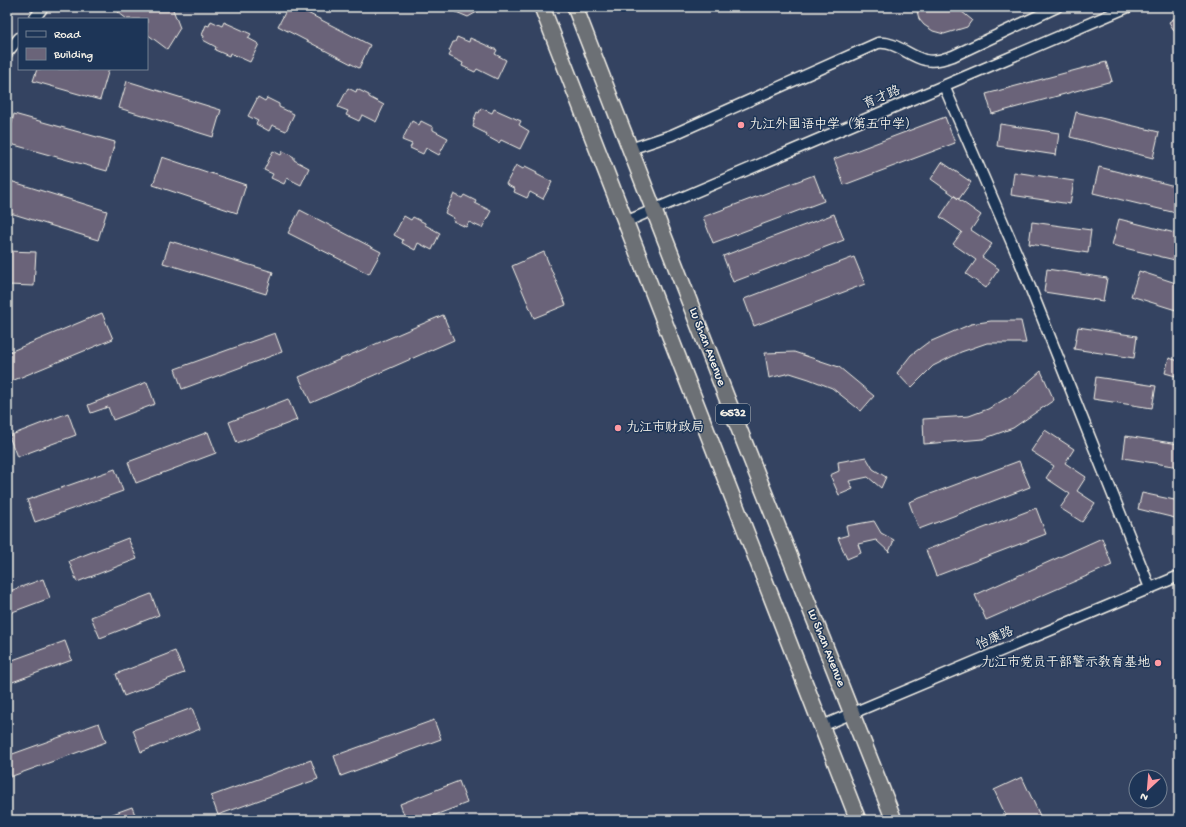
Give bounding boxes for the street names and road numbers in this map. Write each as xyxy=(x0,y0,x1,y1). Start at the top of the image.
street label: 育才路 xyxy=(861,83,903,113)
street label: Lu Shan Avenue xyxy=(685,306,729,388)
road number: G532 xyxy=(716,404,750,424)
street label: Lu Shan Avenue xyxy=(804,607,849,689)
street label: 怡康路 xyxy=(974,624,1016,654)

